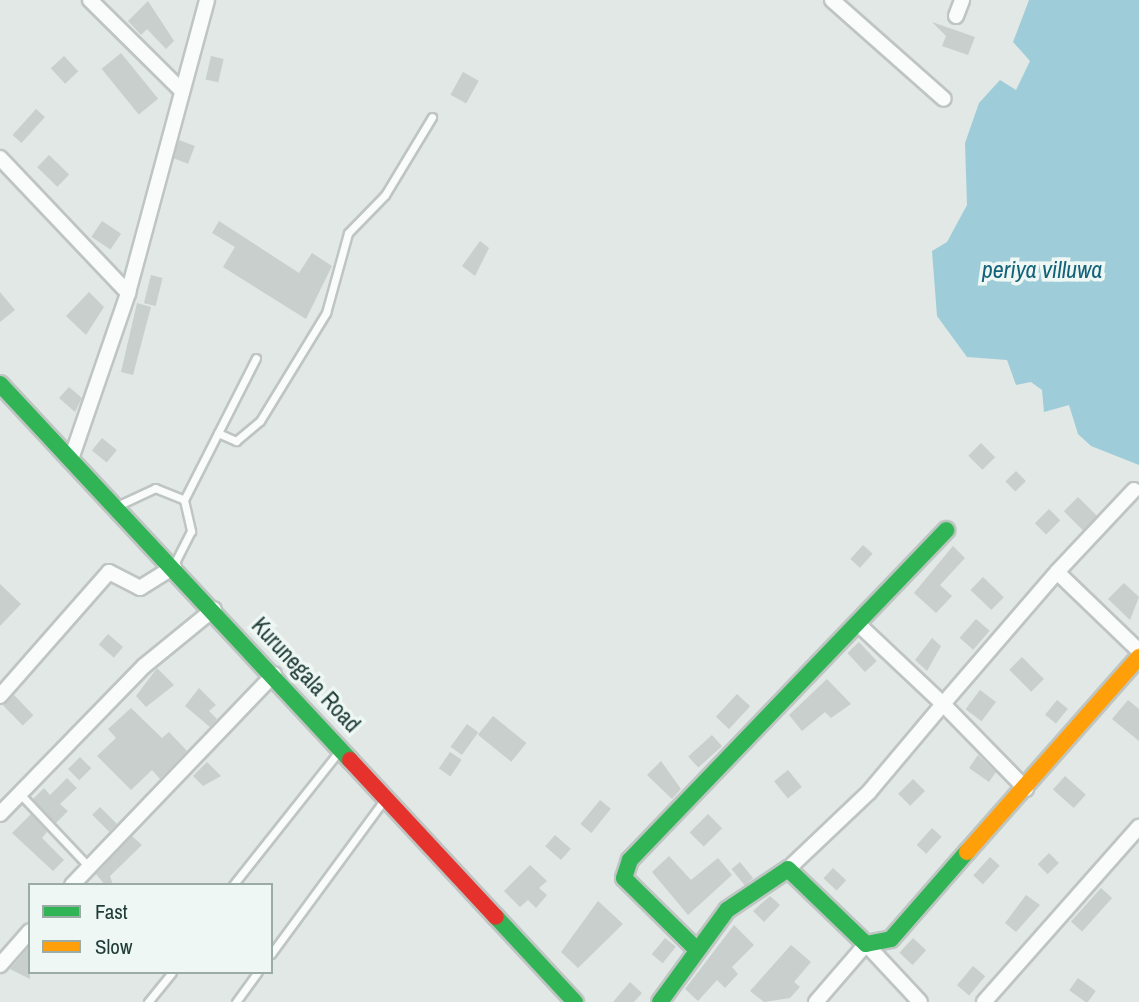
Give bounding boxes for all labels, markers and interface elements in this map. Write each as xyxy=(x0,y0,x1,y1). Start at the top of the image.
water label: periya villuwa xyxy=(982,256,1102,284)
street label: Kurunegala Road xyxy=(246,612,366,738)
legend xyxy=(28,883,273,974)
text: Fast xyxy=(95,897,128,926)
text: Slow xyxy=(95,932,132,961)

